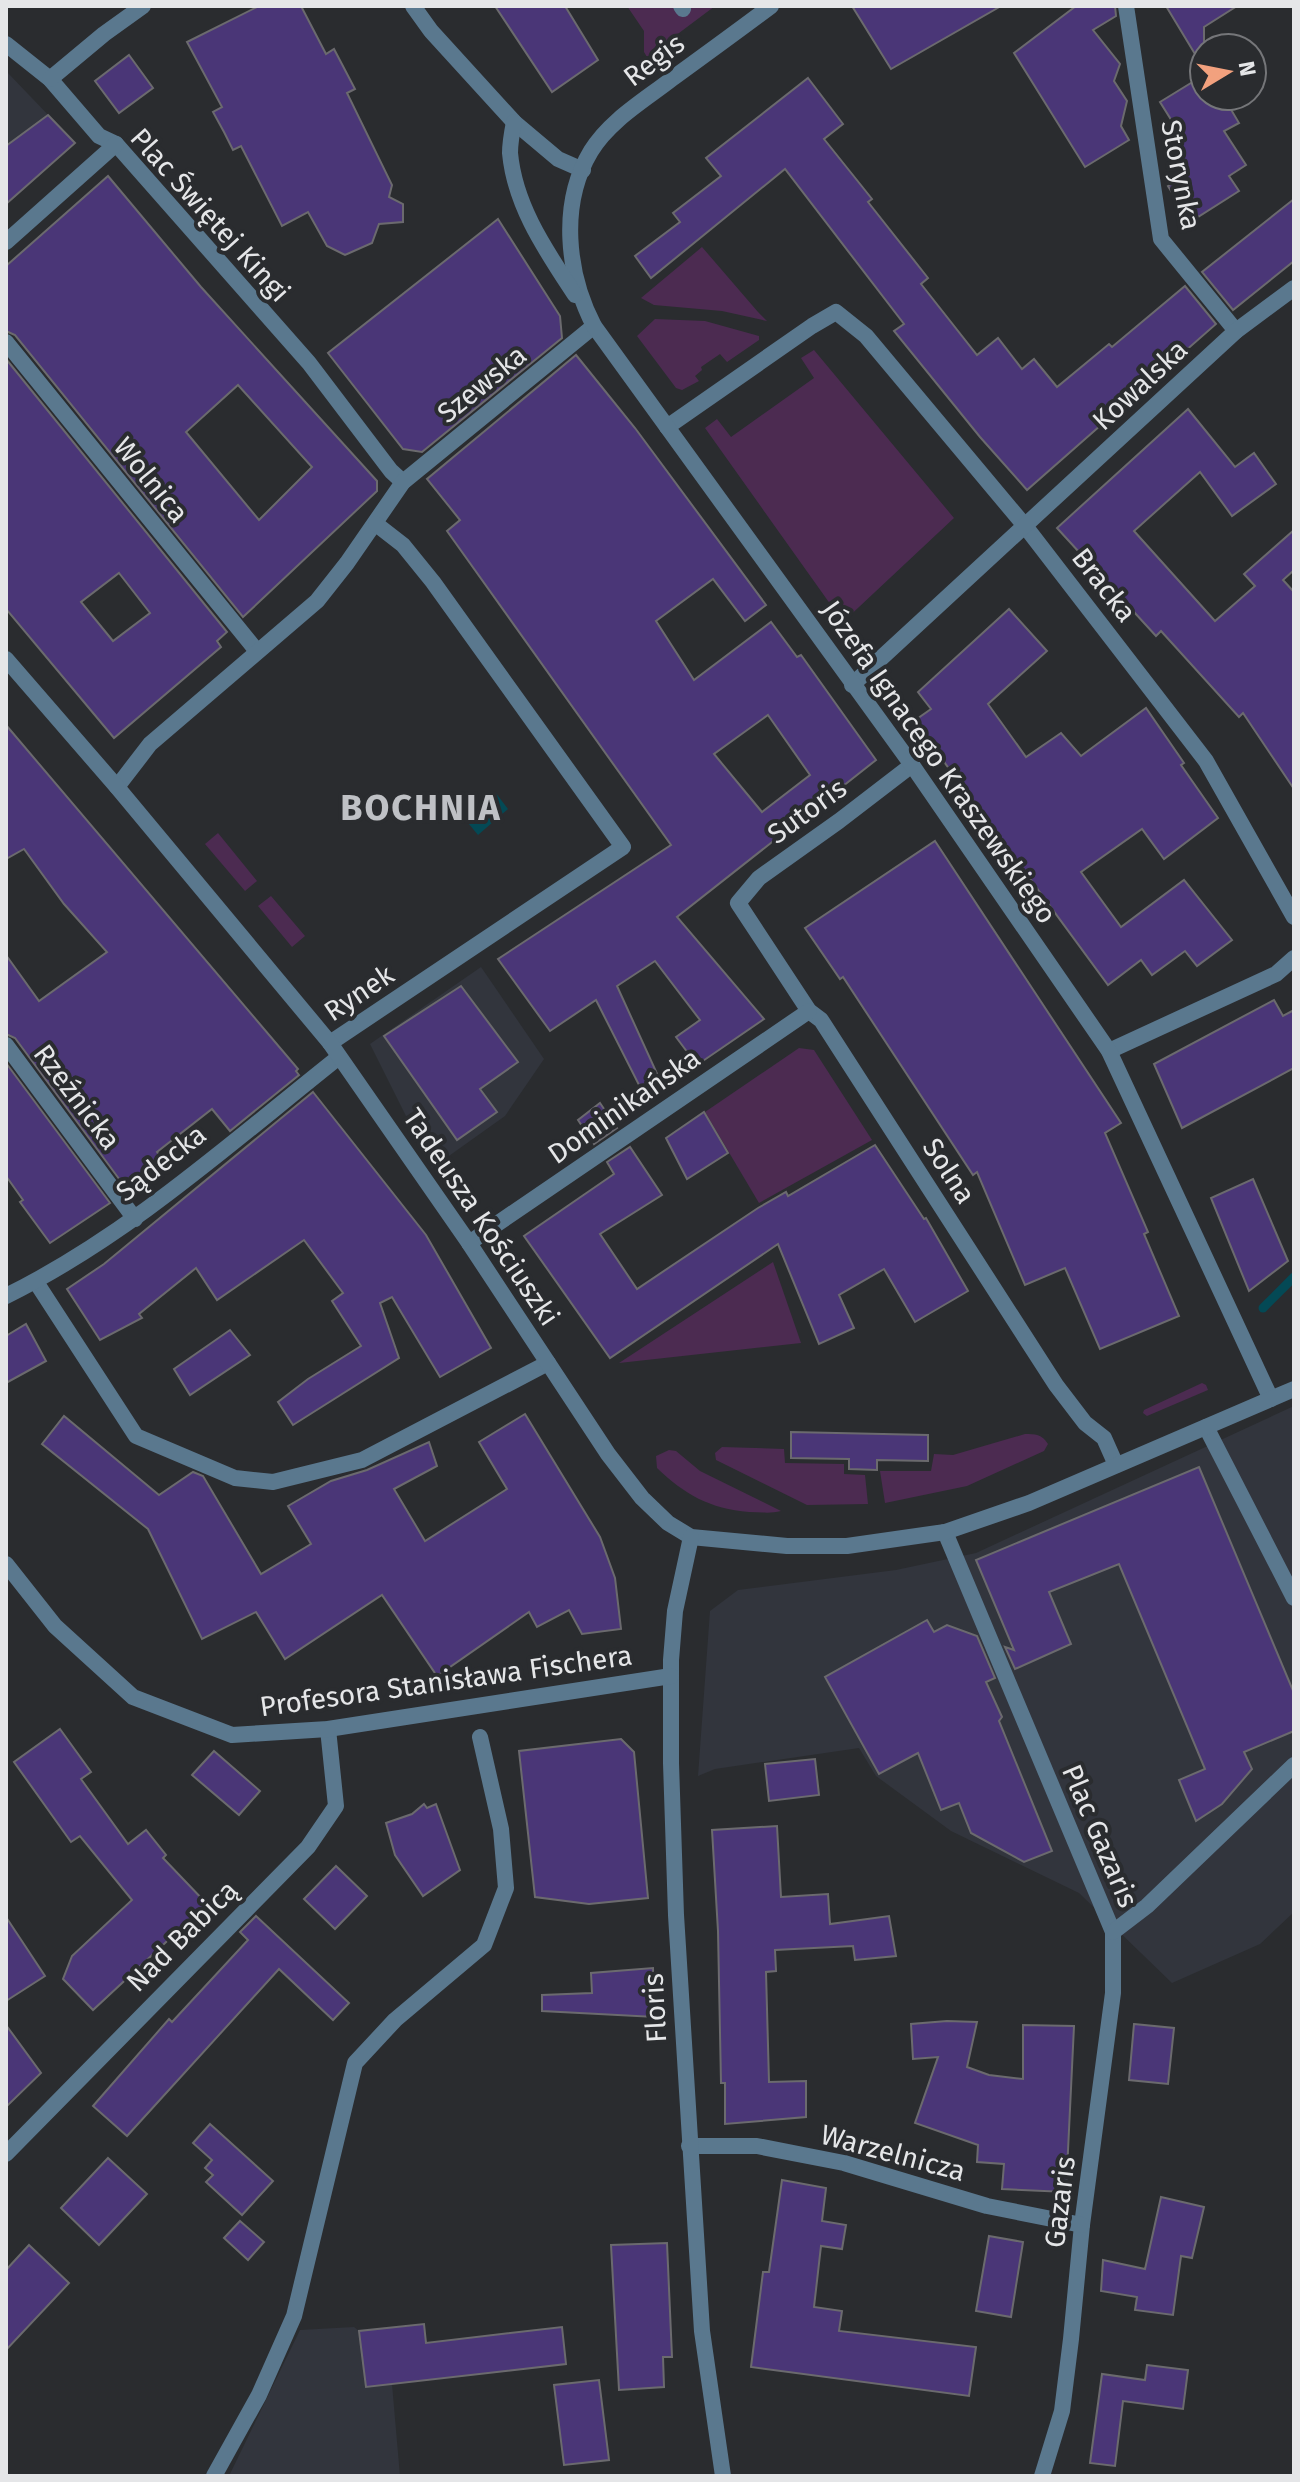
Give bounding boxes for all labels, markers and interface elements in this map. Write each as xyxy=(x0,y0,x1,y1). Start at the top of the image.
street label: Regis xyxy=(617,27,691,93)
north arrow xyxy=(1188,32,1268,112)
text: N xyxy=(1233,59,1262,78)
street label: Storynka xyxy=(1154,117,1208,233)
street label: Plac Świętej Kingi xyxy=(123,121,297,309)
street label: Kowalska xyxy=(1086,333,1194,437)
street label: Szewska xyxy=(431,338,533,430)
street label: Wolnica xyxy=(107,431,195,529)
street label: Bracka xyxy=(1065,541,1143,629)
street label: Józefa Ignacego Kraszewskiego xyxy=(815,594,1063,930)
street label: Sutoris xyxy=(761,771,853,851)
district label: BOCHNIA xyxy=(340,786,502,830)
street label: Rynek xyxy=(318,958,401,1028)
street label: Rzeźnicka xyxy=(27,1038,127,1156)
street label: Dominikańska xyxy=(541,1041,707,1171)
street label: Tadeusza Kościuszki xyxy=(396,1102,566,1332)
street label: Sądecka xyxy=(109,1118,213,1208)
street label: Solna xyxy=(916,1132,982,1210)
street label: Profesora Stanisława Fischera xyxy=(258,1639,634,1723)
street label: Plac Gazaris xyxy=(1055,1760,1145,1912)
street label: Nad Babicą xyxy=(120,1874,244,1998)
street label: Floris xyxy=(637,1972,673,2044)
street label: Warzelnicza xyxy=(817,2118,969,2188)
street label: Gazaris xyxy=(1038,2154,1082,2250)

